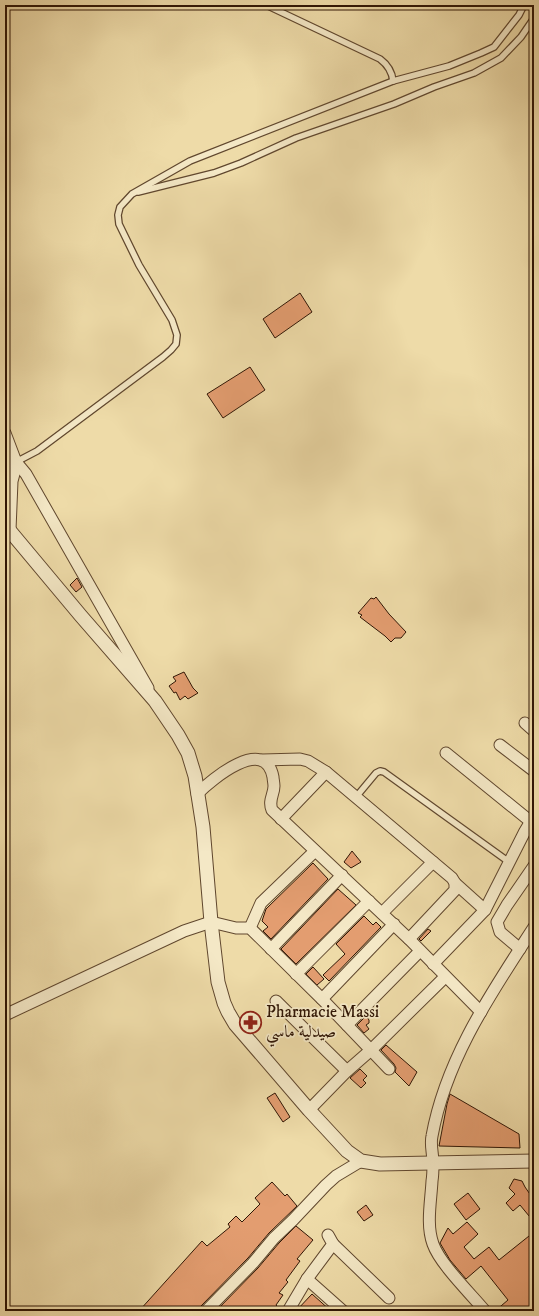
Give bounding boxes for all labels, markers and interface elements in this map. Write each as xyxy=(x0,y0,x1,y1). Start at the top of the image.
place label: Pharmacie Massi صيدلية ماسي xyxy=(266,1001,379,1047)
pharmacy icon: Pharmacie Massi صيدلية ماسي xyxy=(238,1009,264,1035)

